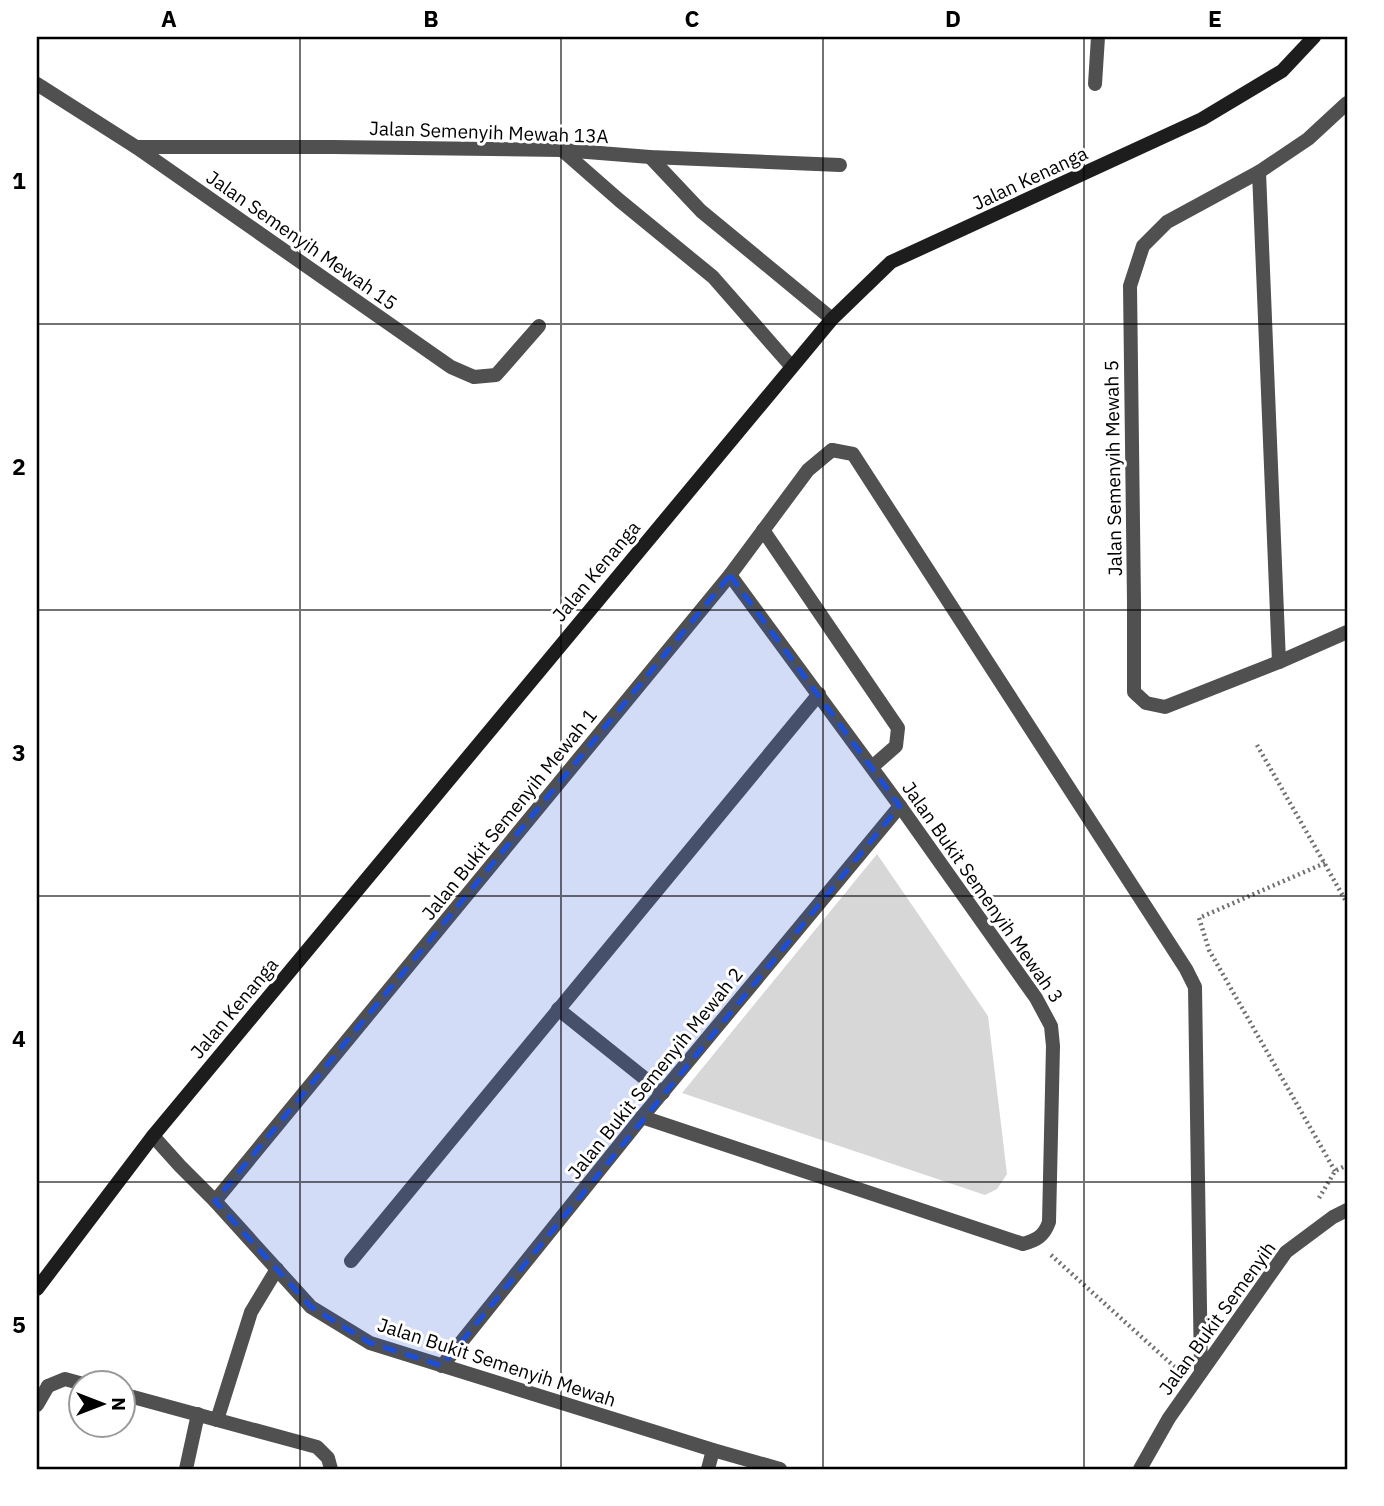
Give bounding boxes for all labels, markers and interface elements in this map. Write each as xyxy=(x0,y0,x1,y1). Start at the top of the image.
text: A xyxy=(161,3,177,33)
text: B xyxy=(423,3,439,33)
text: C xyxy=(685,3,700,33)
text: D xyxy=(945,3,961,33)
text: E xyxy=(1208,3,1222,33)
street label: Jalan Semenyih Mewah 13A xyxy=(369,116,609,148)
street label: Jalan Kenanga xyxy=(969,141,1091,215)
text: 1 xyxy=(12,165,26,195)
street label: Jalan Semenyih Mewah 15 xyxy=(202,165,402,315)
street label: Jalan Semenyih Mewah 5 xyxy=(1099,360,1127,576)
text: 2 xyxy=(12,451,26,481)
street label: Jalan Kenanga xyxy=(547,516,645,626)
street label: Jalan Bukit Semenyih Mewah 1 xyxy=(416,703,602,925)
text: 3 xyxy=(12,737,26,767)
street label: Jalan Bukit Semenyih Mewah 3 xyxy=(897,777,1069,1007)
street label: Jalan Kenanga xyxy=(185,953,283,1063)
street label: Jalan Bukit Semenyih Mewah 2 xyxy=(562,962,748,1184)
text: 4 xyxy=(12,1023,26,1053)
street label: Jalan Bukit Semenyih xyxy=(1153,1237,1281,1399)
text: 5 xyxy=(12,1309,26,1339)
street label: Jalan Bukit Semenyih Mewah xyxy=(375,1312,619,1412)
north arrow xyxy=(66,1370,136,1440)
text: N xyxy=(107,1397,131,1411)

